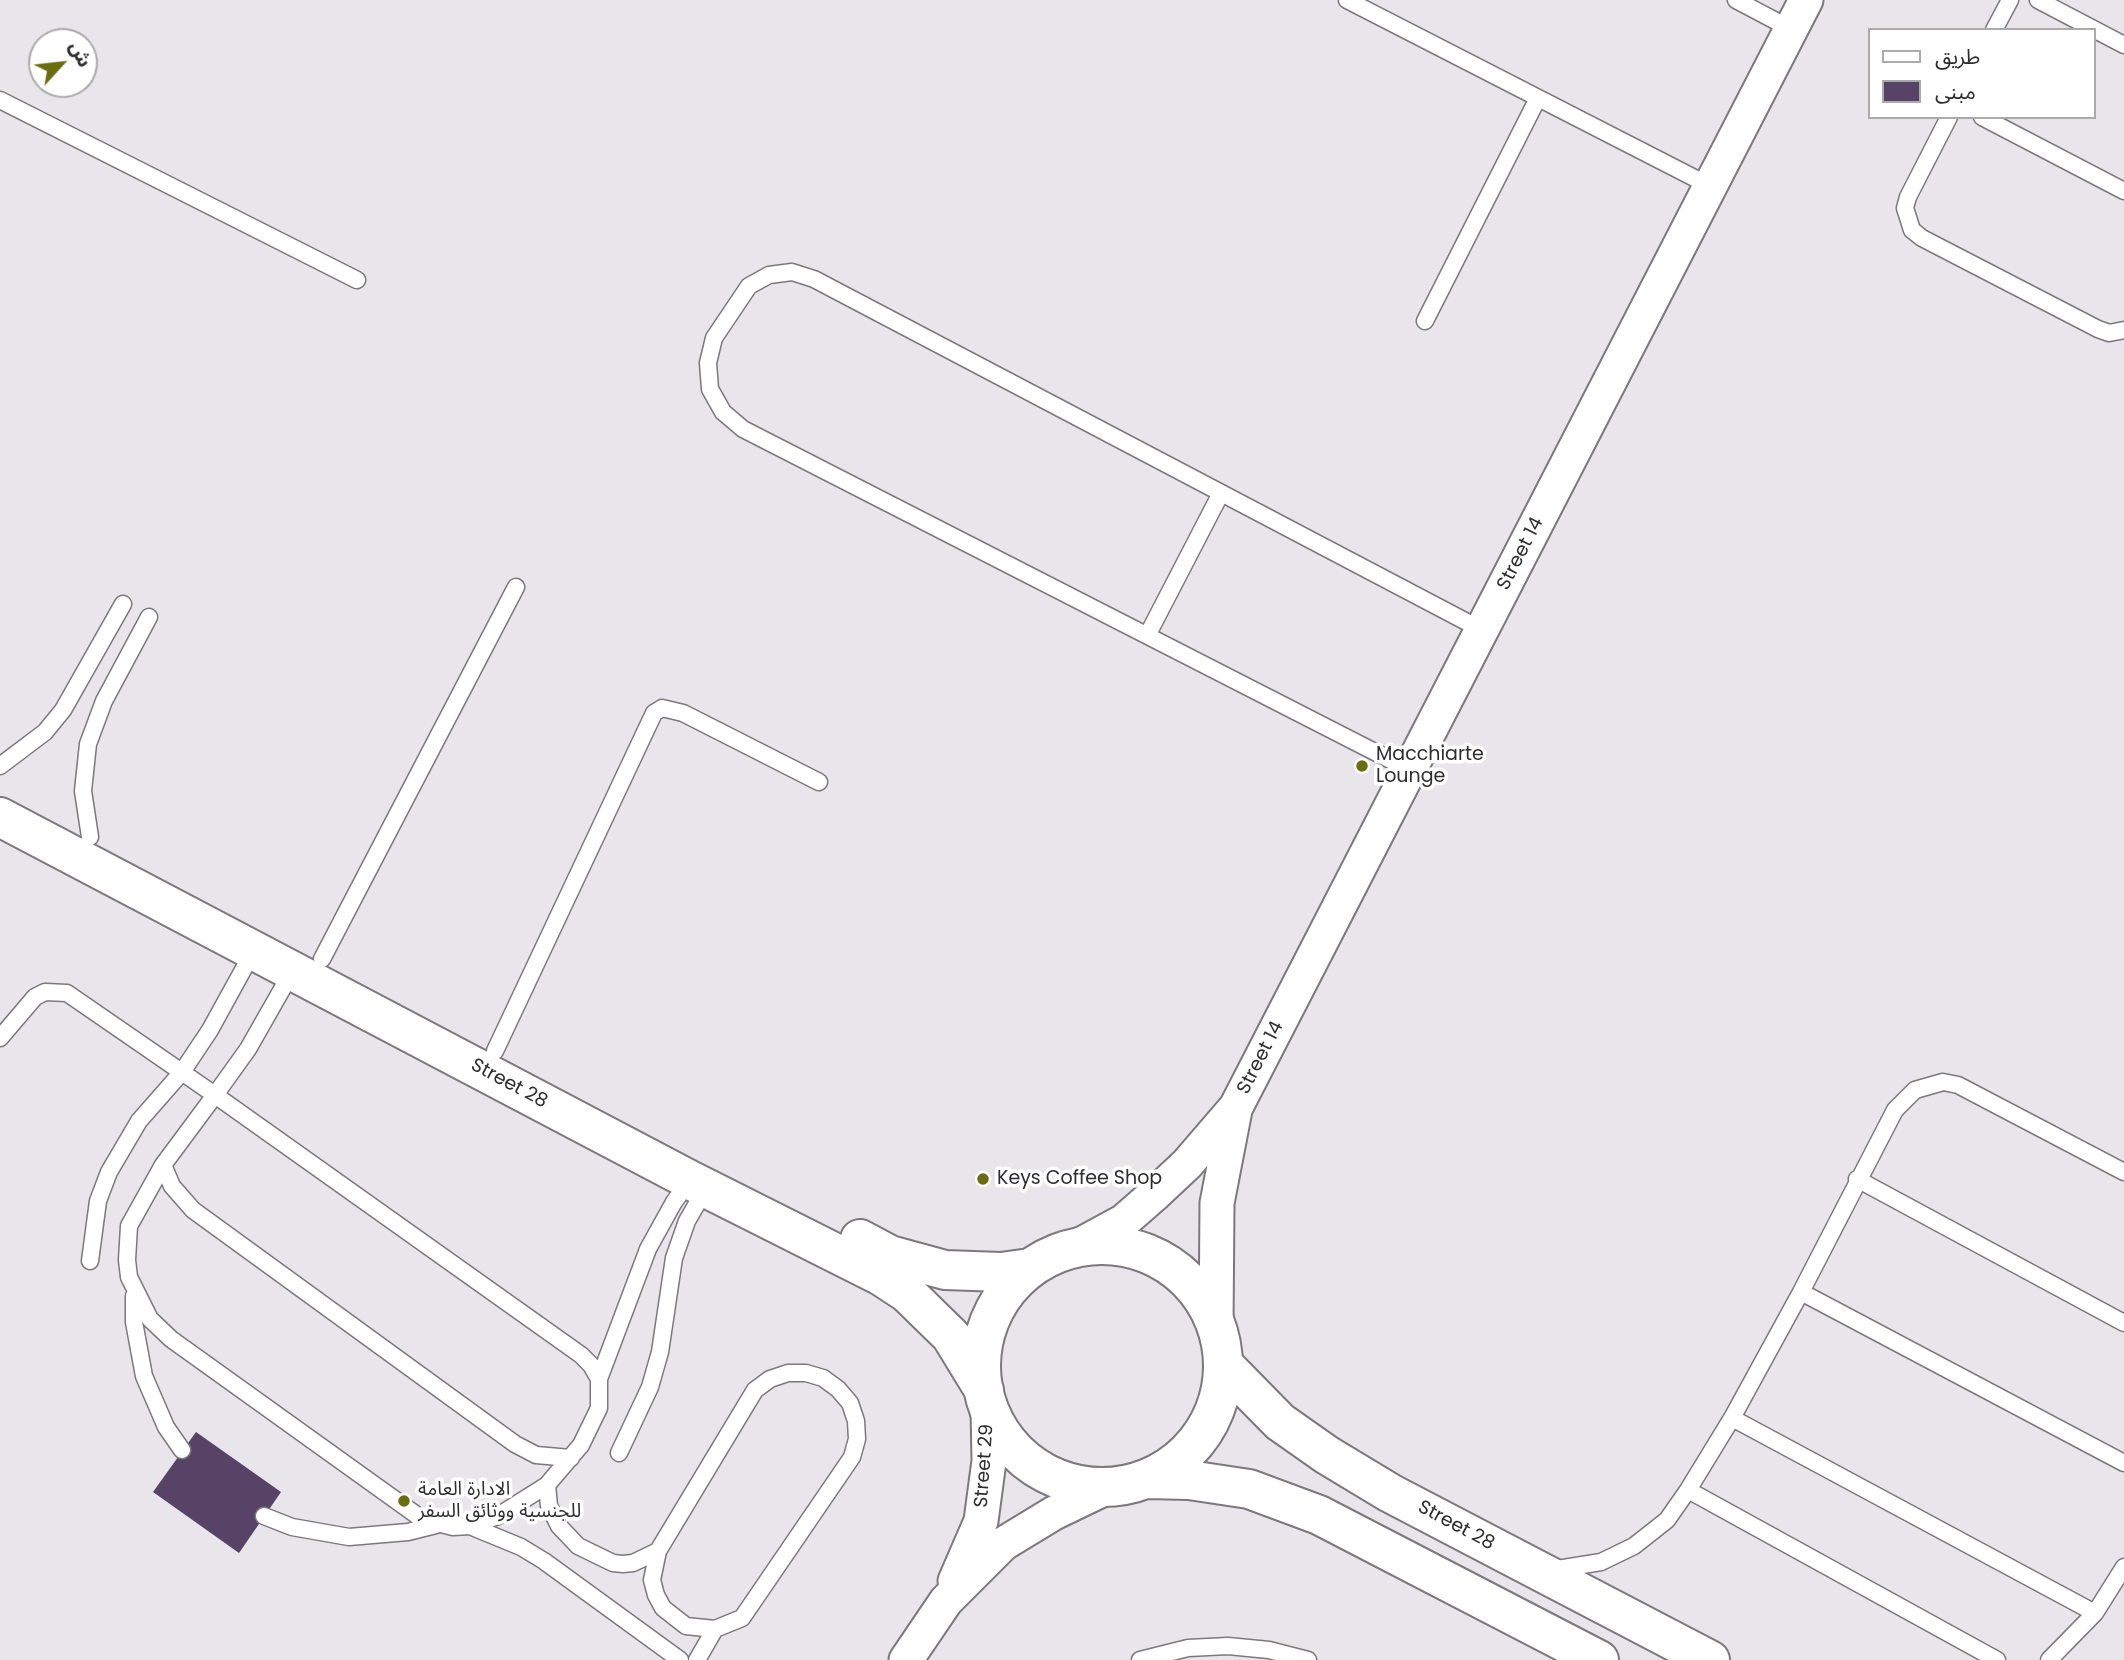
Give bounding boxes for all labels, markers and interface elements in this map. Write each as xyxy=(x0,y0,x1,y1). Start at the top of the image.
north arrow xyxy=(28,28,98,98)
legend xyxy=(1868,28,2096,119)
text: ش xyxy=(62,36,98,72)
text: طريق xyxy=(1935,42,1980,71)
text: مبنى xyxy=(1935,77,1976,106)
street label: Street 14 xyxy=(1493,514,1549,594)
place label: Macchiarte Lounge xyxy=(1376,744,1484,788)
marker: Macchiarte Lounge xyxy=(1354,758,1370,774)
street label: Street 14 xyxy=(1233,1018,1289,1098)
street label: Street 28 xyxy=(467,1054,551,1114)
place label: Keys Coffee Shop xyxy=(997,1168,1162,1190)
marker: Keys Coffee Shop xyxy=(975,1171,991,1187)
street label: Street 29 xyxy=(971,1424,999,1508)
place label: الادارة العامة للجنسية ووثائق السفر xyxy=(418,1479,581,1523)
marker: الادارة العامة للجنسية ووثائق السفر xyxy=(396,1493,412,1509)
street label: Street 28 xyxy=(1414,1496,1498,1556)

